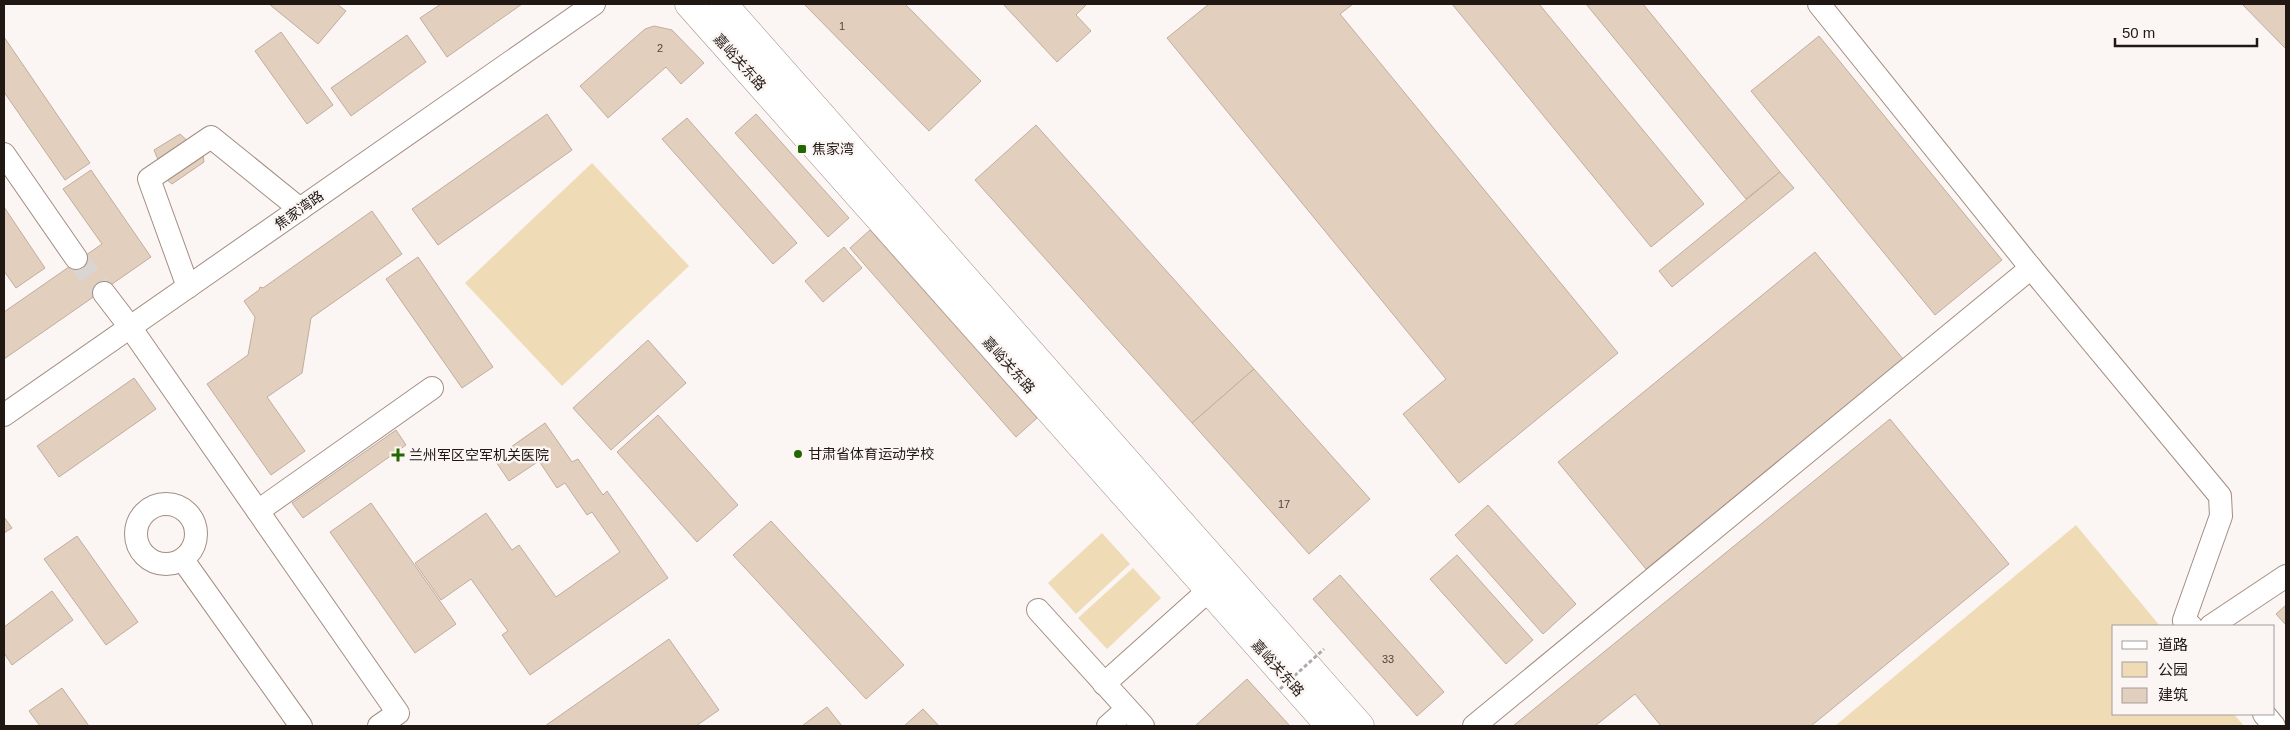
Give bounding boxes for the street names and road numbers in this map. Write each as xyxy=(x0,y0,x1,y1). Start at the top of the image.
street label: 嘉峪关东路 xyxy=(711,31,769,93)
street label: 焦家湾路 xyxy=(271,187,327,233)
street label: 嘉峪关东路 xyxy=(980,334,1038,396)
street label: 嘉峪关东路 xyxy=(1249,637,1307,699)

